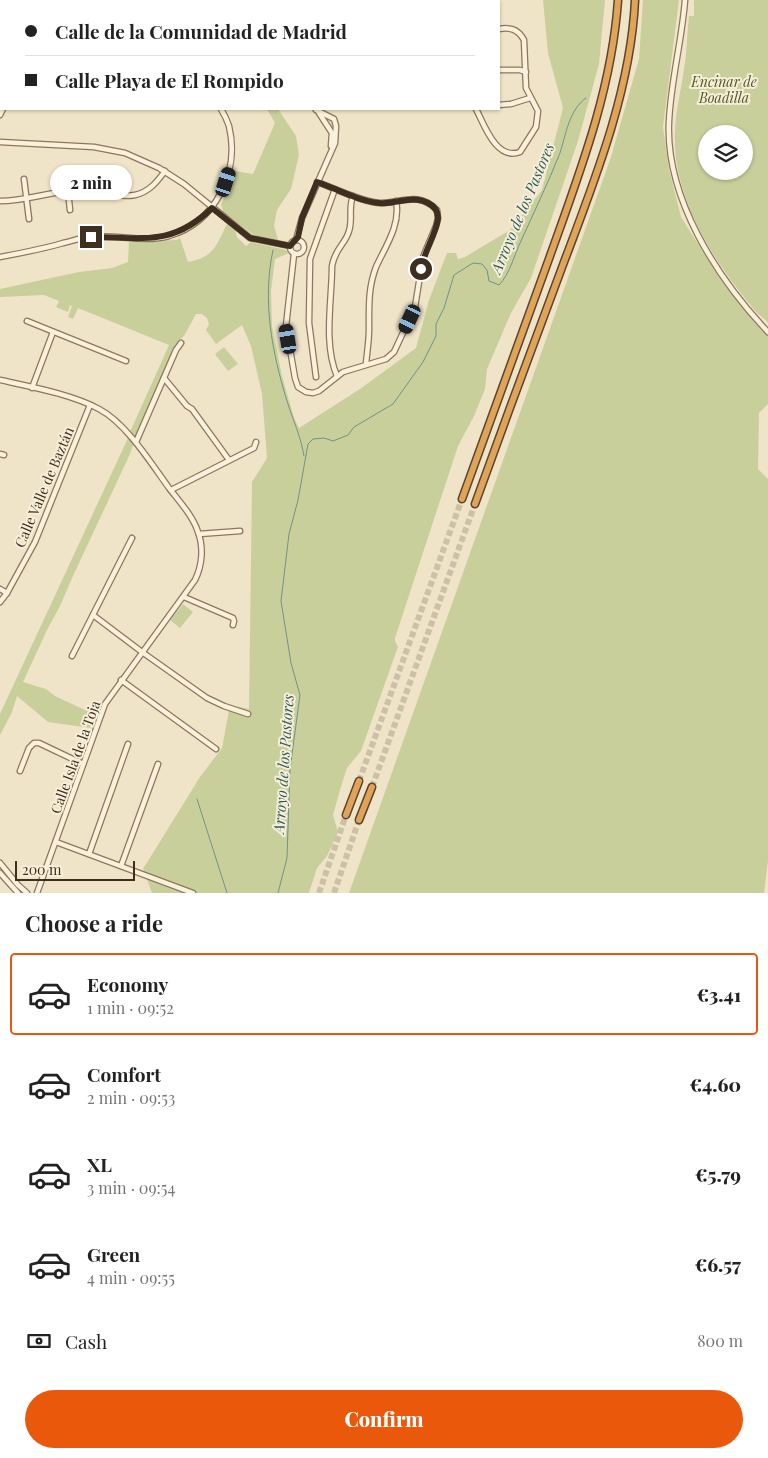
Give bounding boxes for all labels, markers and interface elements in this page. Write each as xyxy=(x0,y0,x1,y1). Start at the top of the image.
text: Calle de la Comunidad de Madrid xyxy=(55,18,347,44)
text: Calle Playa de El Rompido xyxy=(55,67,284,93)
park label: Encinar de Boadilla xyxy=(690,72,757,107)
map controls xyxy=(698,125,753,180)
button: layers xyxy=(698,125,753,180)
water label: Arroyo de los Pastores xyxy=(485,140,559,278)
callout: 2 min xyxy=(50,164,132,200)
car xyxy=(214,165,237,199)
text: 2 min xyxy=(70,172,112,193)
route end xyxy=(80,226,102,248)
route start xyxy=(410,258,432,280)
car xyxy=(396,302,423,336)
car xyxy=(278,323,297,355)
street label: Calle Valle de Baztán xyxy=(10,423,78,550)
water label: Arroyo de los Pastores xyxy=(268,693,298,836)
street label: Calle Isla de la Toja xyxy=(46,698,104,816)
scale bar xyxy=(15,858,135,881)
text: 200 m xyxy=(22,860,61,879)
text: Choose a ride xyxy=(25,908,163,938)
text: Economy xyxy=(87,971,168,997)
icon: car xyxy=(27,972,72,1017)
text: €3.41 xyxy=(696,981,741,1007)
text: 1 min · 09:52 xyxy=(87,997,174,1018)
text: Comfort xyxy=(87,1061,161,1087)
icon: car xyxy=(27,1062,72,1107)
text: €4.60 xyxy=(690,1071,741,1097)
text: 2 min · 09:53 xyxy=(87,1087,175,1108)
text: XL xyxy=(87,1151,112,1177)
icon: car xyxy=(27,1152,72,1197)
text: €5.79 xyxy=(695,1161,741,1187)
text: 3 min · 09:54 xyxy=(87,1177,175,1198)
text: Green xyxy=(87,1241,140,1267)
icon: car xyxy=(27,1242,72,1287)
text: €6.57 xyxy=(695,1251,741,1277)
text: 4 min · 09:55 xyxy=(87,1267,175,1288)
icon: cash xyxy=(25,1327,53,1355)
text: Cash xyxy=(65,1328,107,1354)
text: 800 m xyxy=(697,1330,743,1351)
button: Confirm xyxy=(25,1390,743,1448)

